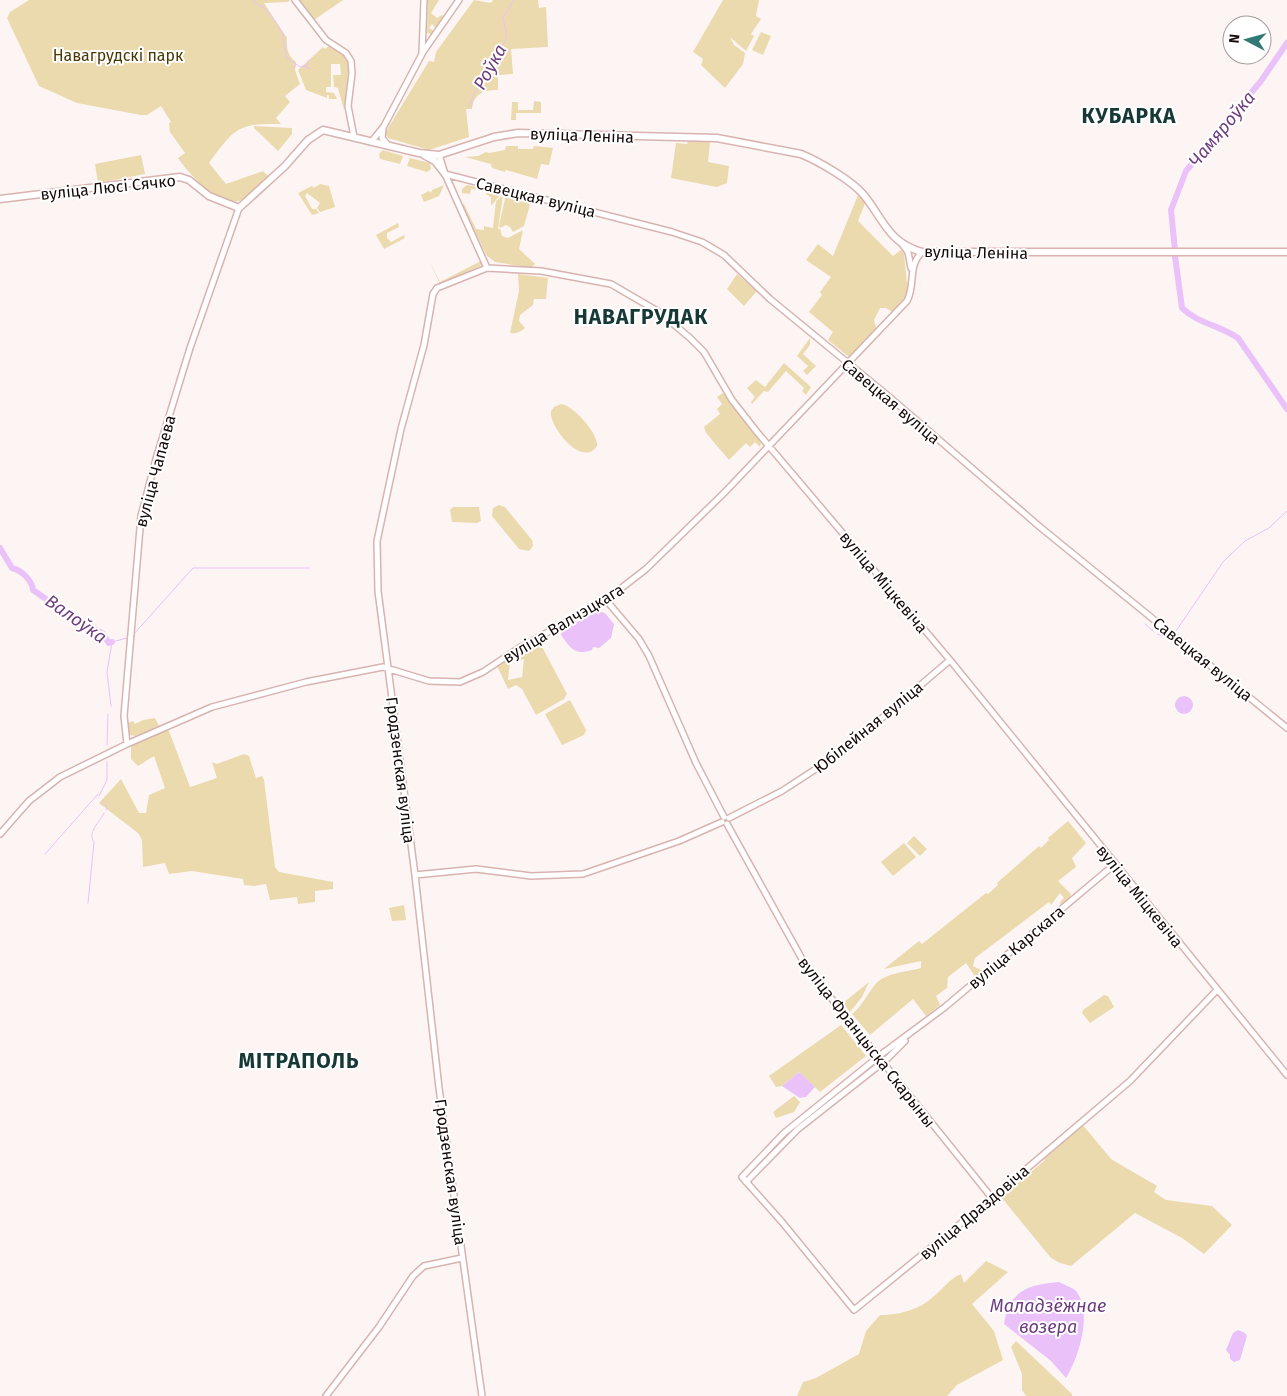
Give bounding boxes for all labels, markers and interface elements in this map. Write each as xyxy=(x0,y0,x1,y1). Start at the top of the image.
north arrow xyxy=(1222,15,1272,65)
text: N xyxy=(1226,33,1244,44)
water label: Роўка xyxy=(469,40,511,94)
park label: Навагрудскі парк xyxy=(53,46,184,65)
water label: Чамяроўка xyxy=(1184,87,1260,171)
district label: КУБАРКА xyxy=(1082,103,1176,129)
street label: вуліца Леніна xyxy=(530,124,634,147)
street label: вуліца Люсі Сячко xyxy=(39,171,177,204)
street label: Савецкая вуліца xyxy=(474,173,598,222)
street label: вуліца Леніна xyxy=(924,242,1028,263)
district label: НАВАГРУДАК xyxy=(574,304,708,330)
street label: Савецкая вуліца xyxy=(838,355,944,448)
street label: вуліца Чапаева xyxy=(131,413,180,529)
street label: вуліца Міцкевіча xyxy=(836,528,932,637)
street label: вуліца Валчэцкага xyxy=(499,580,627,667)
water label: Валоўка xyxy=(41,590,111,648)
street label: Савецкая вуліца xyxy=(1149,613,1256,705)
street label: Юбілейная вуліца xyxy=(810,677,927,777)
street label: Гродзенская вуліца xyxy=(382,696,419,844)
street label: вуліца Міцкевіча xyxy=(1092,841,1187,952)
street label: вуліца Карскага xyxy=(964,902,1068,993)
street label: вуліца Францыска Скарыны xyxy=(794,953,939,1131)
district label: МІТРАПОЛЬ xyxy=(239,1048,360,1074)
street label: Гродзенская вуліца xyxy=(431,1098,470,1247)
street label: вуліца Драздовіча xyxy=(916,1161,1033,1264)
water label: Маладзёжнае возера xyxy=(990,1295,1106,1338)

